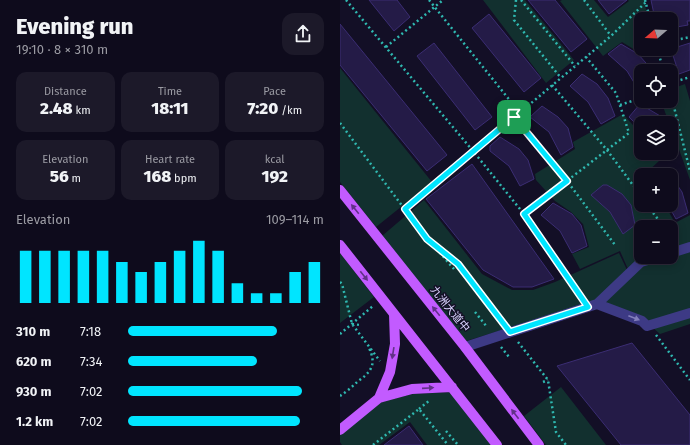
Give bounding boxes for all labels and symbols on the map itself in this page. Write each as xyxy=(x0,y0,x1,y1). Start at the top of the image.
north arrow xyxy=(634,12,678,56)
pin xyxy=(497,100,531,134)
one-way arrow xyxy=(351,204,359,215)
one-way arrow xyxy=(360,270,368,281)
street label: 九洲大道中 xyxy=(428,284,472,334)
one-way arrow xyxy=(432,305,441,316)
one-way arrow xyxy=(628,316,640,322)
one-way arrow xyxy=(390,347,396,359)
one-way arrow xyxy=(422,385,435,392)
one-way arrow xyxy=(511,408,519,419)

